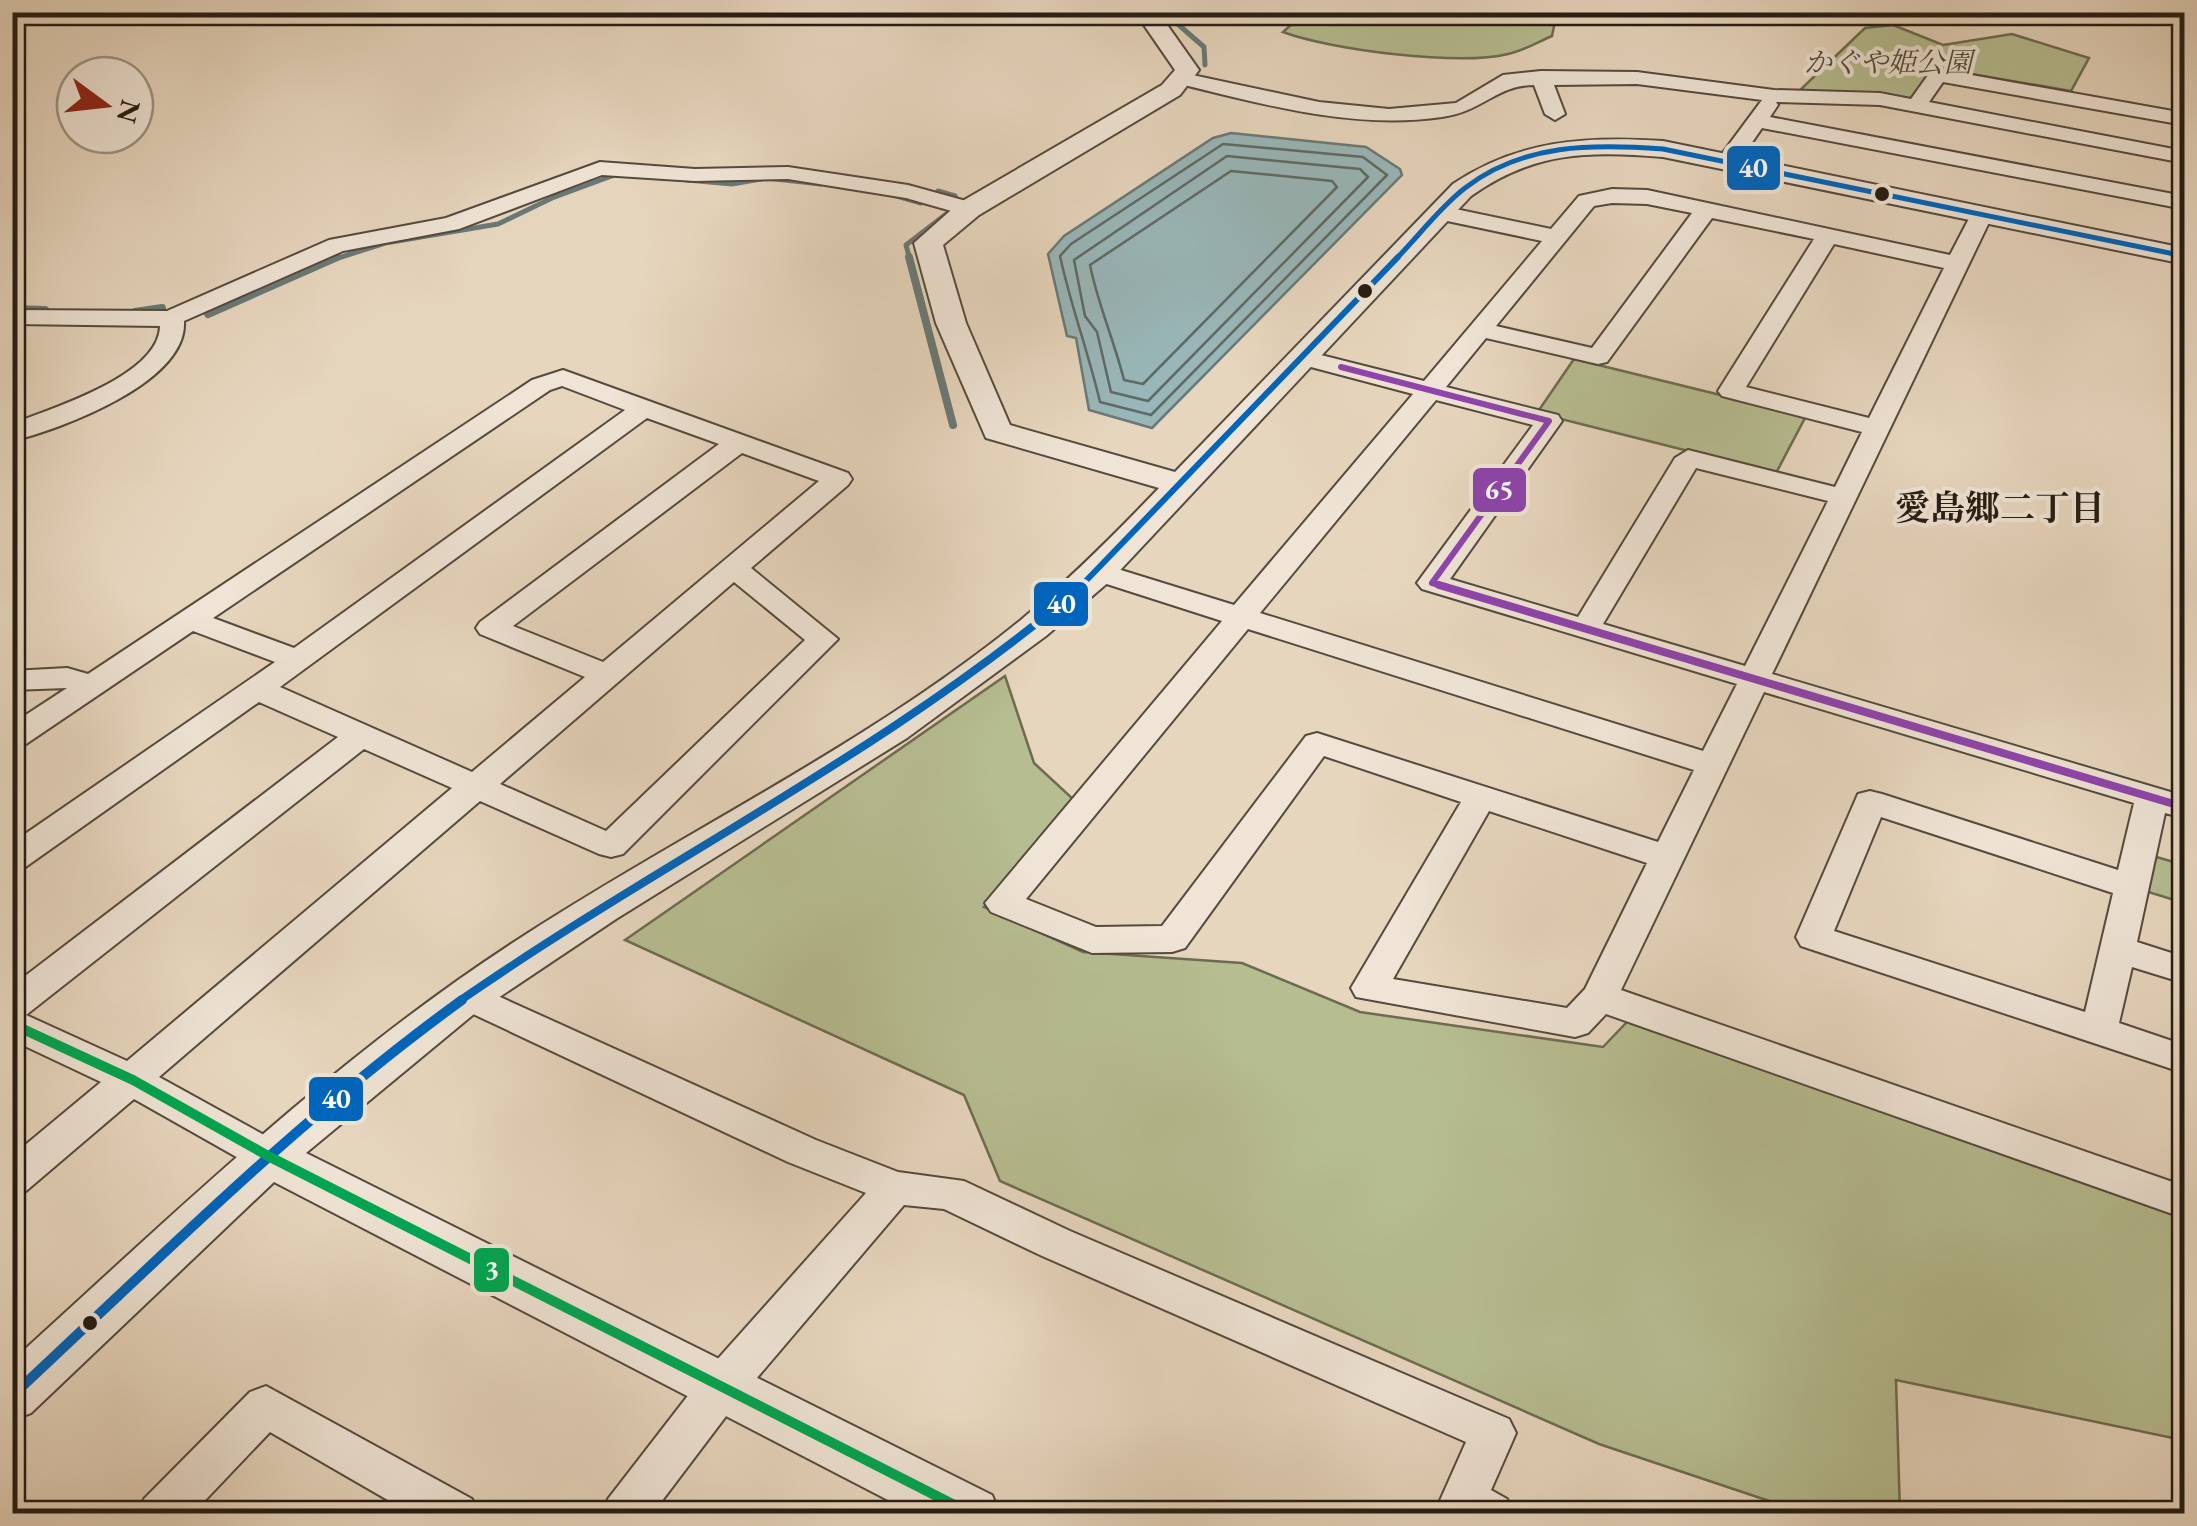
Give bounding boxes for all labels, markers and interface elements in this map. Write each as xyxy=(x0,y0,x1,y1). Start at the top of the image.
park label: かぐや姫公園 xyxy=(1804,44,1976,80)
north arrow xyxy=(55,55,155,155)
text: N xyxy=(109,96,149,127)
line badge: 40 xyxy=(1725,144,1782,192)
text: 40 xyxy=(1738,149,1768,185)
unlabelled marker xyxy=(1872,184,1892,204)
unlabelled marker xyxy=(1355,281,1375,301)
line badge: 65 xyxy=(1471,466,1528,514)
text: 65 xyxy=(1484,471,1514,507)
district label: 愛島郷二丁目 xyxy=(1895,485,2105,530)
line badge: 40 xyxy=(1032,580,1090,628)
text: 40 xyxy=(1046,585,1076,621)
line badge: 40 xyxy=(307,1075,365,1123)
text: 40 xyxy=(321,1080,351,1116)
line badge: 3 xyxy=(472,1246,511,1294)
text: 3 xyxy=(485,1251,499,1287)
unlabelled marker xyxy=(80,1313,100,1333)

